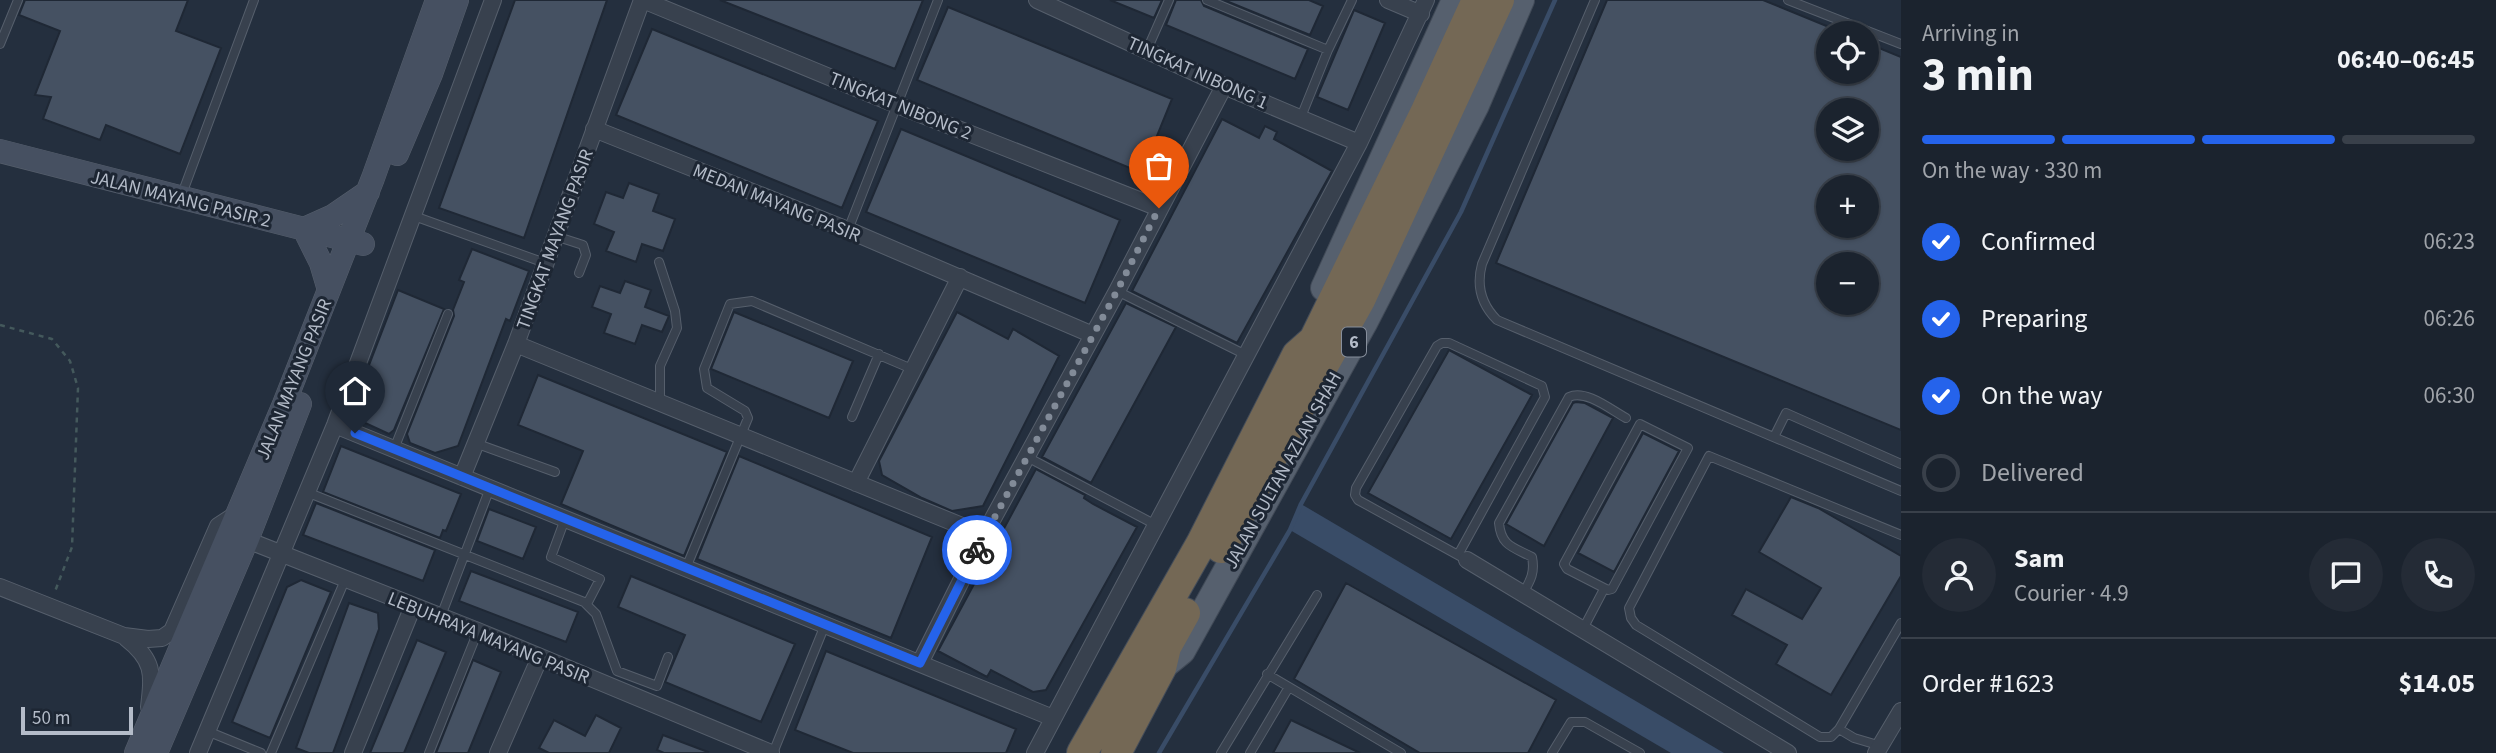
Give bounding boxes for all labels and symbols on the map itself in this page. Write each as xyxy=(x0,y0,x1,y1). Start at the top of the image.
street label: TINGKAT NIBONG 1 xyxy=(1123,30,1272,117)
street label: TINGKAT NIBONG 2 xyxy=(825,65,976,147)
pin xyxy=(1129,136,1189,208)
street label: TINGKAT MAYANG PASIR xyxy=(510,145,601,333)
street label: MEDAN MAYANG PASIR xyxy=(689,157,864,249)
street label: JALAN MAYANG PASIR 2 xyxy=(87,164,274,235)
street label: JALAN MAYANG PASIR xyxy=(250,295,339,464)
road number: 6 xyxy=(1342,328,1366,356)
pin xyxy=(325,361,385,433)
street label: JALAN SULTAN AZLAN SHAH xyxy=(1218,367,1349,574)
courier xyxy=(942,515,1012,585)
street label: LEBUHRAYA MAYANG PASIR xyxy=(383,585,594,691)
scale bar xyxy=(21,704,133,736)

